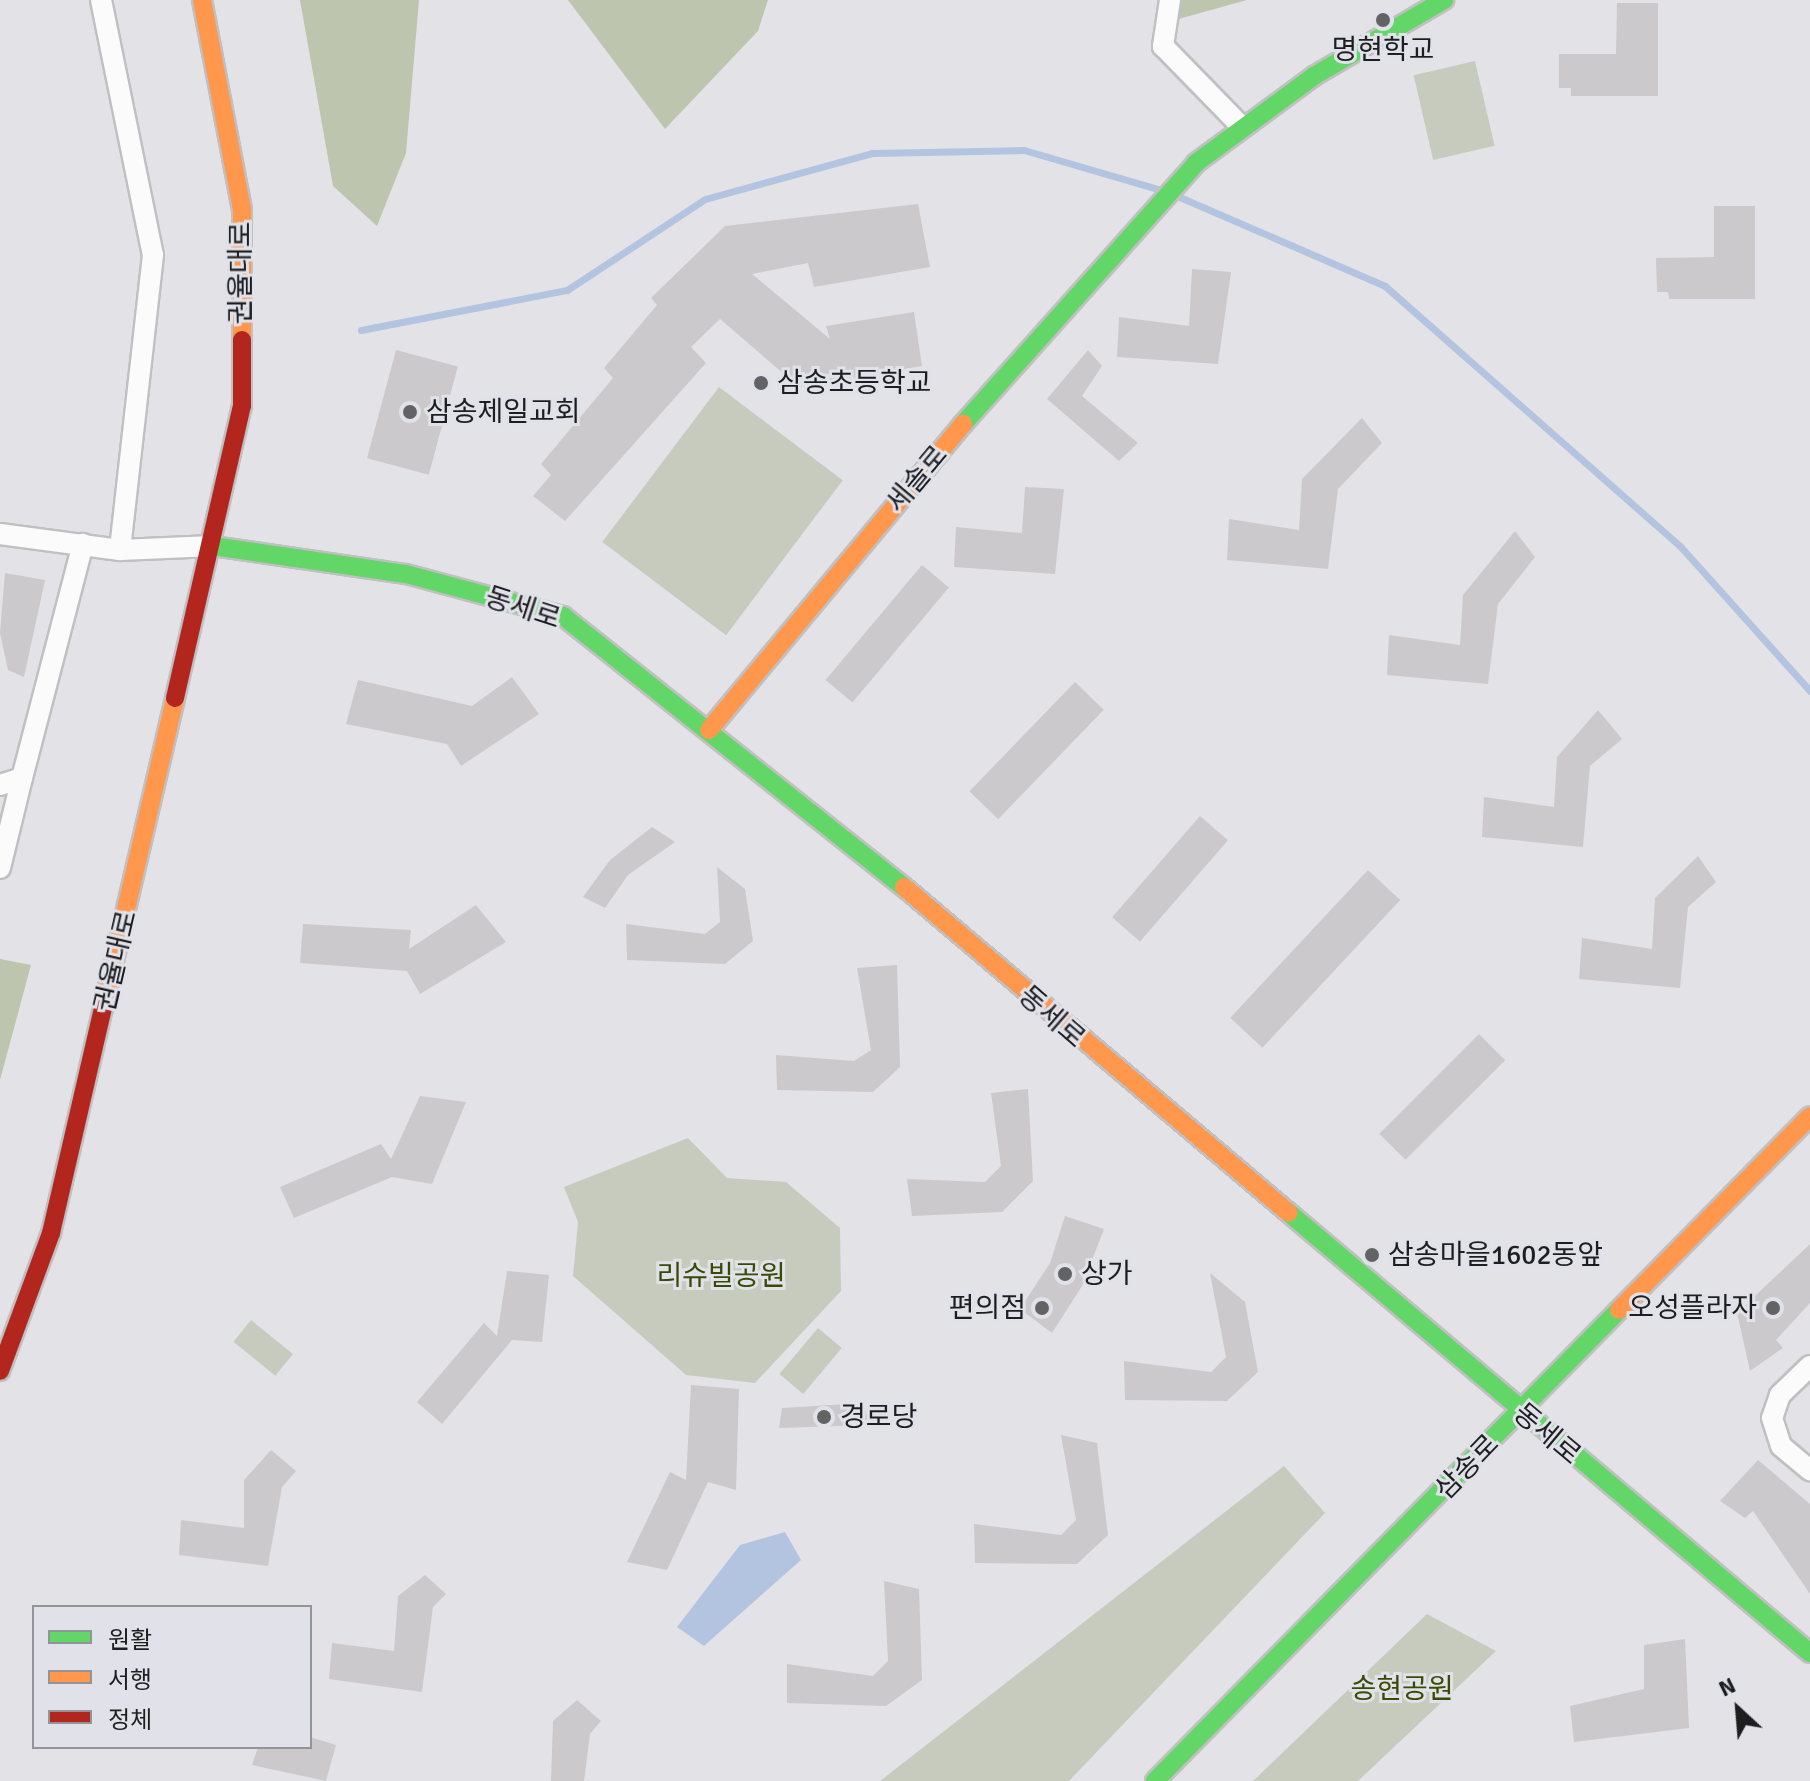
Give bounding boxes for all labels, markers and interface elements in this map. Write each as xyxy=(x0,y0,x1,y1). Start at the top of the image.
marker: 명현학교 xyxy=(1374,11,1392,29)
place label: 명현학교 xyxy=(1331,33,1435,67)
street label: 권율대로 xyxy=(224,221,258,325)
place label: 삼송초등학교 xyxy=(777,366,932,400)
marker: 삼송초등학교 xyxy=(752,374,770,392)
place label: 삼송제일교회 xyxy=(426,395,581,429)
marker: 삼송제일교회 xyxy=(401,403,419,421)
street label: 세솔로 xyxy=(879,439,955,519)
street label: 동세로 xyxy=(481,580,565,636)
street label: 권율대로 xyxy=(88,907,144,1015)
street label: 동세로 xyxy=(1012,979,1092,1055)
place label: 삼송마을1602동앞 xyxy=(1388,1238,1603,1272)
marker: 삼송마을1602동앞 xyxy=(1363,1246,1381,1264)
place label: 상가 xyxy=(1081,1257,1133,1291)
park label: 리슈빌공원 xyxy=(657,1259,785,1293)
marker: 상가 xyxy=(1056,1265,1074,1283)
place label: 편의점 xyxy=(949,1291,1026,1325)
place label: 오성플라자 xyxy=(1628,1291,1757,1325)
marker: 편의점 xyxy=(1033,1299,1051,1317)
marker: 오성플라자 xyxy=(1764,1299,1782,1317)
street label: 동세로 xyxy=(1507,1396,1587,1472)
place label: 경로당 xyxy=(840,1400,917,1434)
marker: 경로당 xyxy=(815,1408,833,1426)
street label: 삼송로 xyxy=(1428,1428,1506,1506)
legend xyxy=(32,1605,312,1749)
text: 원활 xyxy=(108,1625,152,1655)
text: 서행 xyxy=(108,1665,152,1695)
north arrow xyxy=(1698,1669,1778,1749)
text: N xyxy=(1714,1671,1740,1702)
park label: 송현공원 xyxy=(1350,1672,1454,1706)
text: 정체 xyxy=(108,1705,152,1735)

